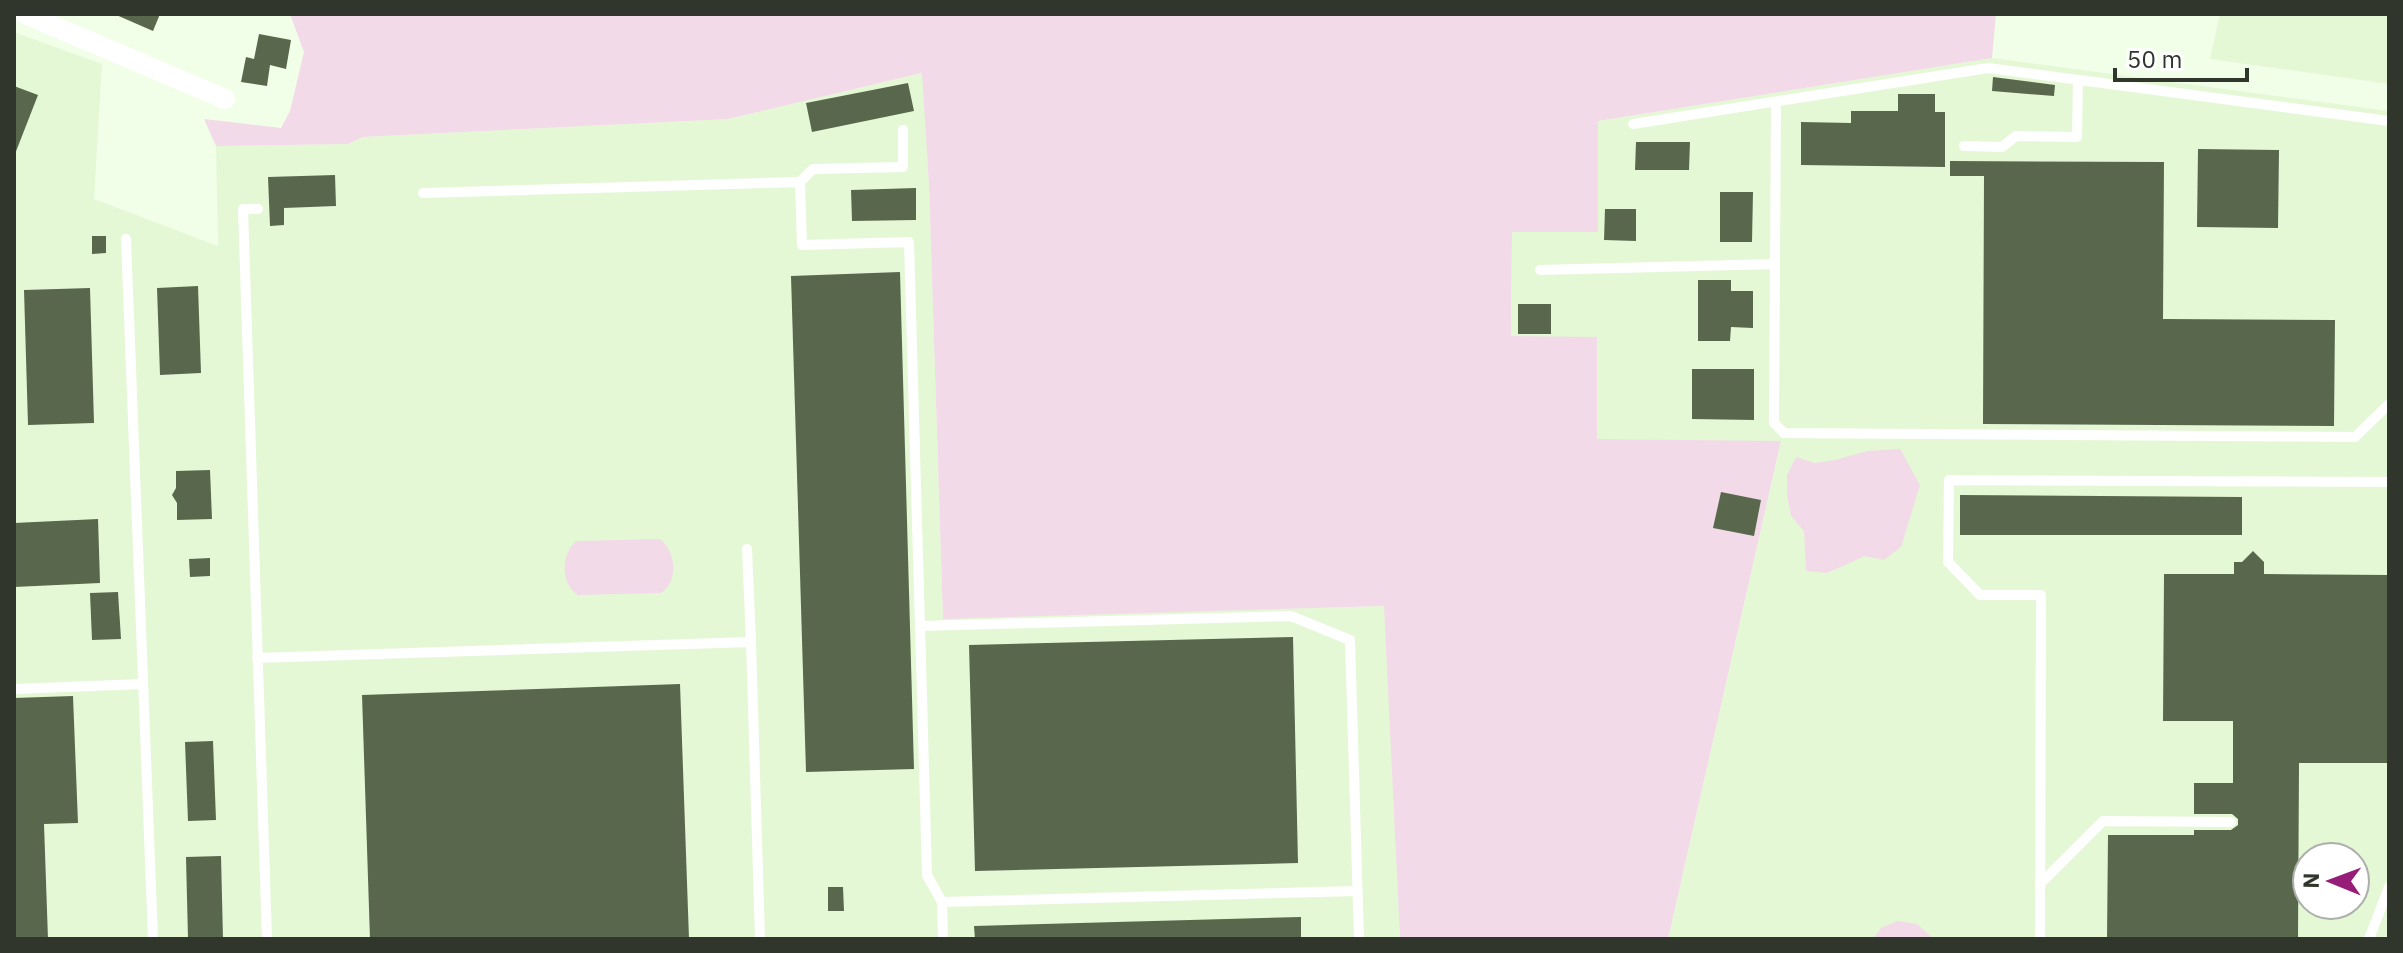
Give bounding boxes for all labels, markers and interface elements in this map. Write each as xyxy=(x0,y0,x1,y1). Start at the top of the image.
scale bar xyxy=(2115,32,2247,82)
text: 50 m xyxy=(2127,43,2182,75)
north arrow xyxy=(2291,841,2371,921)
text: N xyxy=(2296,872,2325,889)

